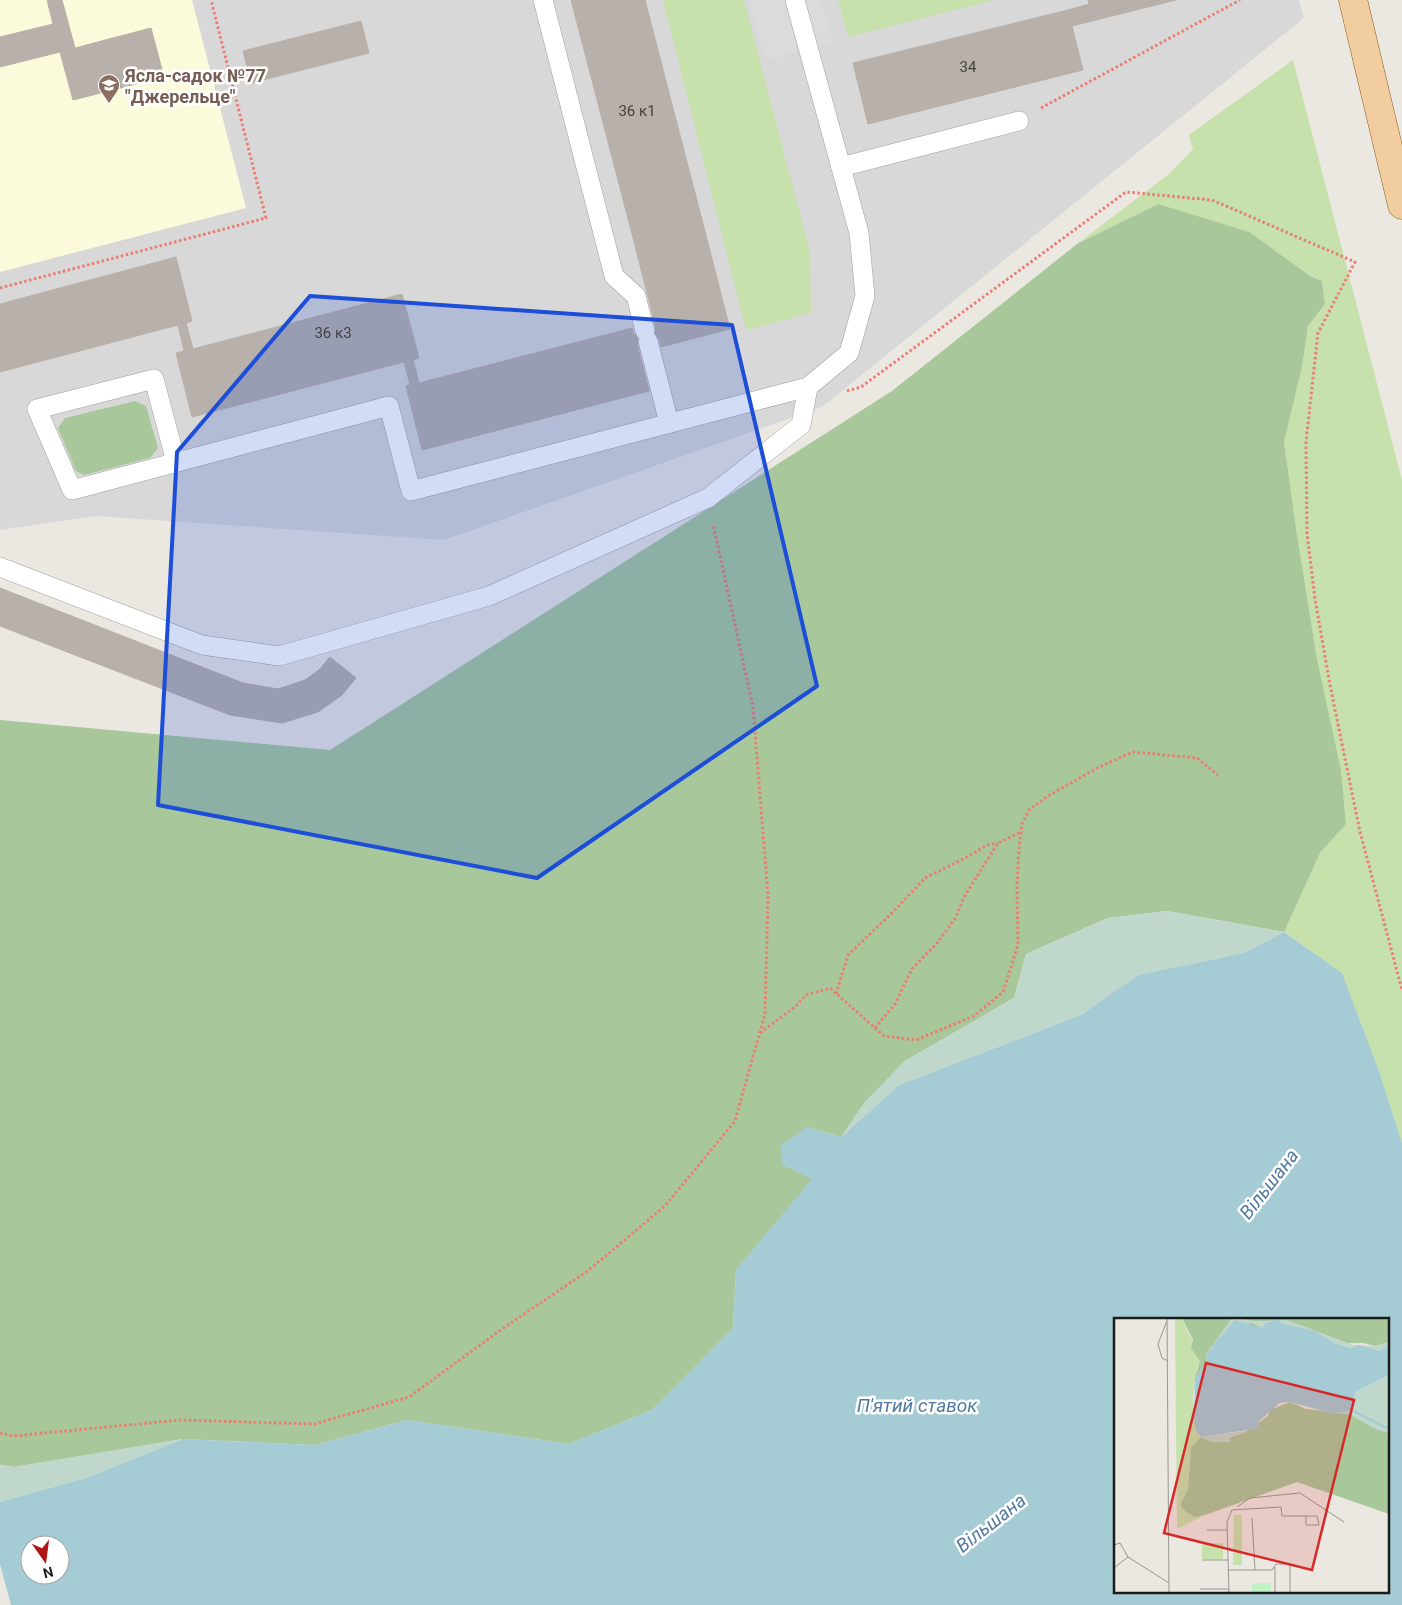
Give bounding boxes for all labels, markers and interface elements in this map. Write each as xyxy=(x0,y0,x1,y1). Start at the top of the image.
house number: 34 xyxy=(960,58,977,76)
place label: Ясла-садок №77 "Джерельце" xyxy=(124,65,266,107)
school or university icon: Ясла-садок №77 "Джерельце" xyxy=(97,73,121,104)
house number: 36 к1 xyxy=(618,102,656,120)
house number: 36 к3 xyxy=(314,324,352,342)
water label: Вільшана xyxy=(1235,1145,1303,1223)
inset map xyxy=(1114,1318,1390,1592)
water label: П'ятий ставок xyxy=(857,1394,978,1417)
water label: Вільшана xyxy=(952,1489,1030,1557)
north arrow xyxy=(20,1535,70,1585)
text: N xyxy=(41,1564,55,1582)

